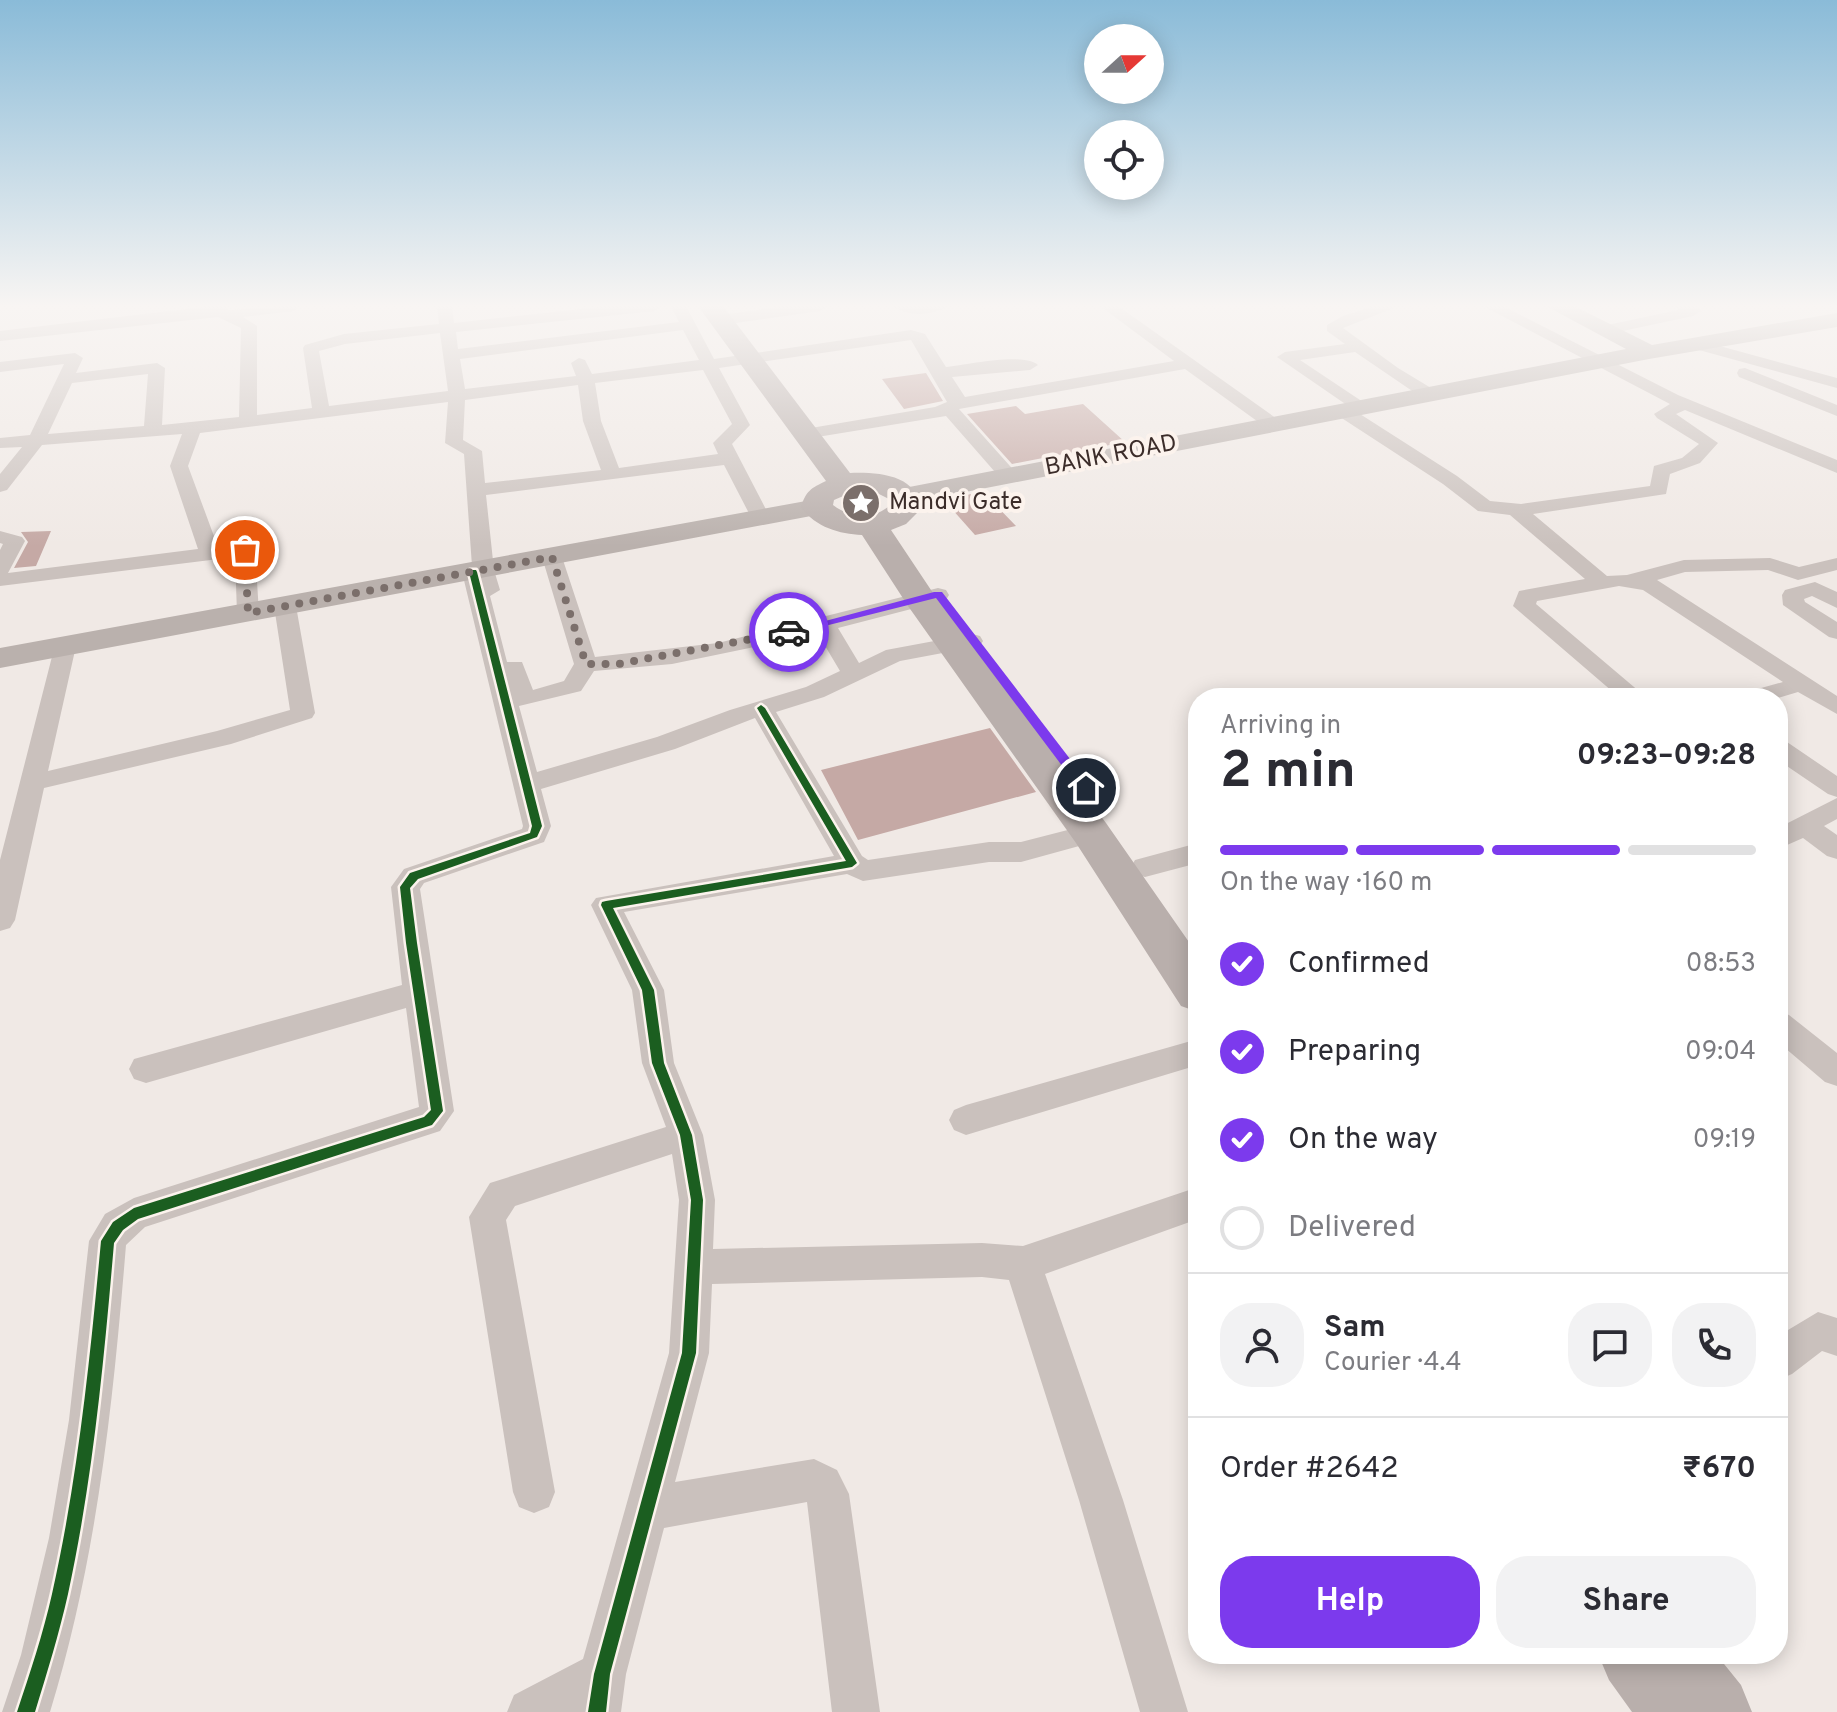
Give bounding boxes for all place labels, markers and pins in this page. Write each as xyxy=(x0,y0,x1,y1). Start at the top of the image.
place icon: Mandvi Gate xyxy=(840,482,882,524)
place label: Mandvi Gate xyxy=(889,488,1022,518)
pin xyxy=(211,516,279,584)
pin xyxy=(1052,754,1120,822)

